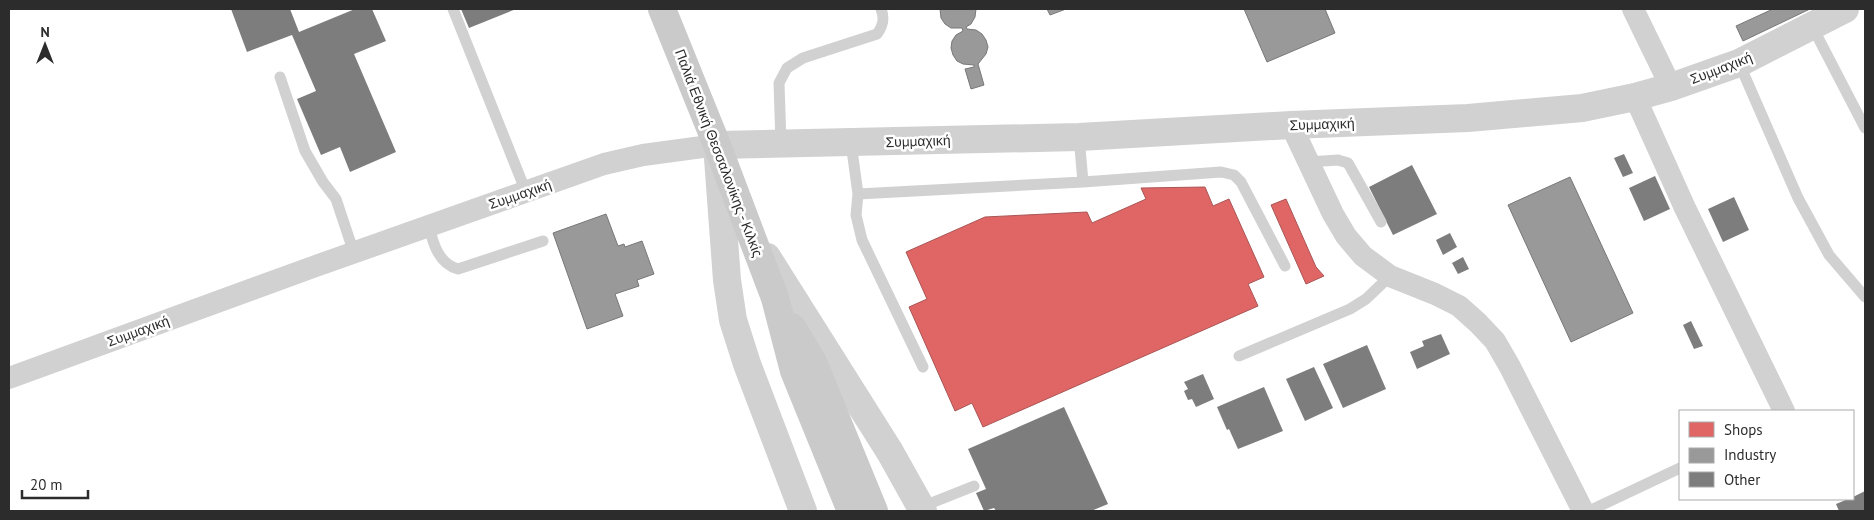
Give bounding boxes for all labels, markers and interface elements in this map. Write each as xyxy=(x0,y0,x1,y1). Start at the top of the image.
north arrow xyxy=(20,20,70,70)
text: N xyxy=(40,23,50,41)
street label: Παλιά Εθνική Θεσσαλονίκης - Κιλκίς xyxy=(671,47,767,260)
street label: Συμμαχική xyxy=(1687,48,1755,88)
street label: Συμμαχική xyxy=(1289,114,1355,134)
street label: Συμμαχική xyxy=(885,131,951,151)
street label: Συμμαχική xyxy=(486,175,554,213)
street label: Συμμαχική xyxy=(104,311,172,351)
legend xyxy=(1679,410,1854,500)
text: Shops xyxy=(1724,420,1763,439)
text: Industry xyxy=(1724,445,1776,464)
scale bar xyxy=(22,468,89,500)
text: Other xyxy=(1724,470,1760,489)
text: 20 m xyxy=(30,475,63,494)

